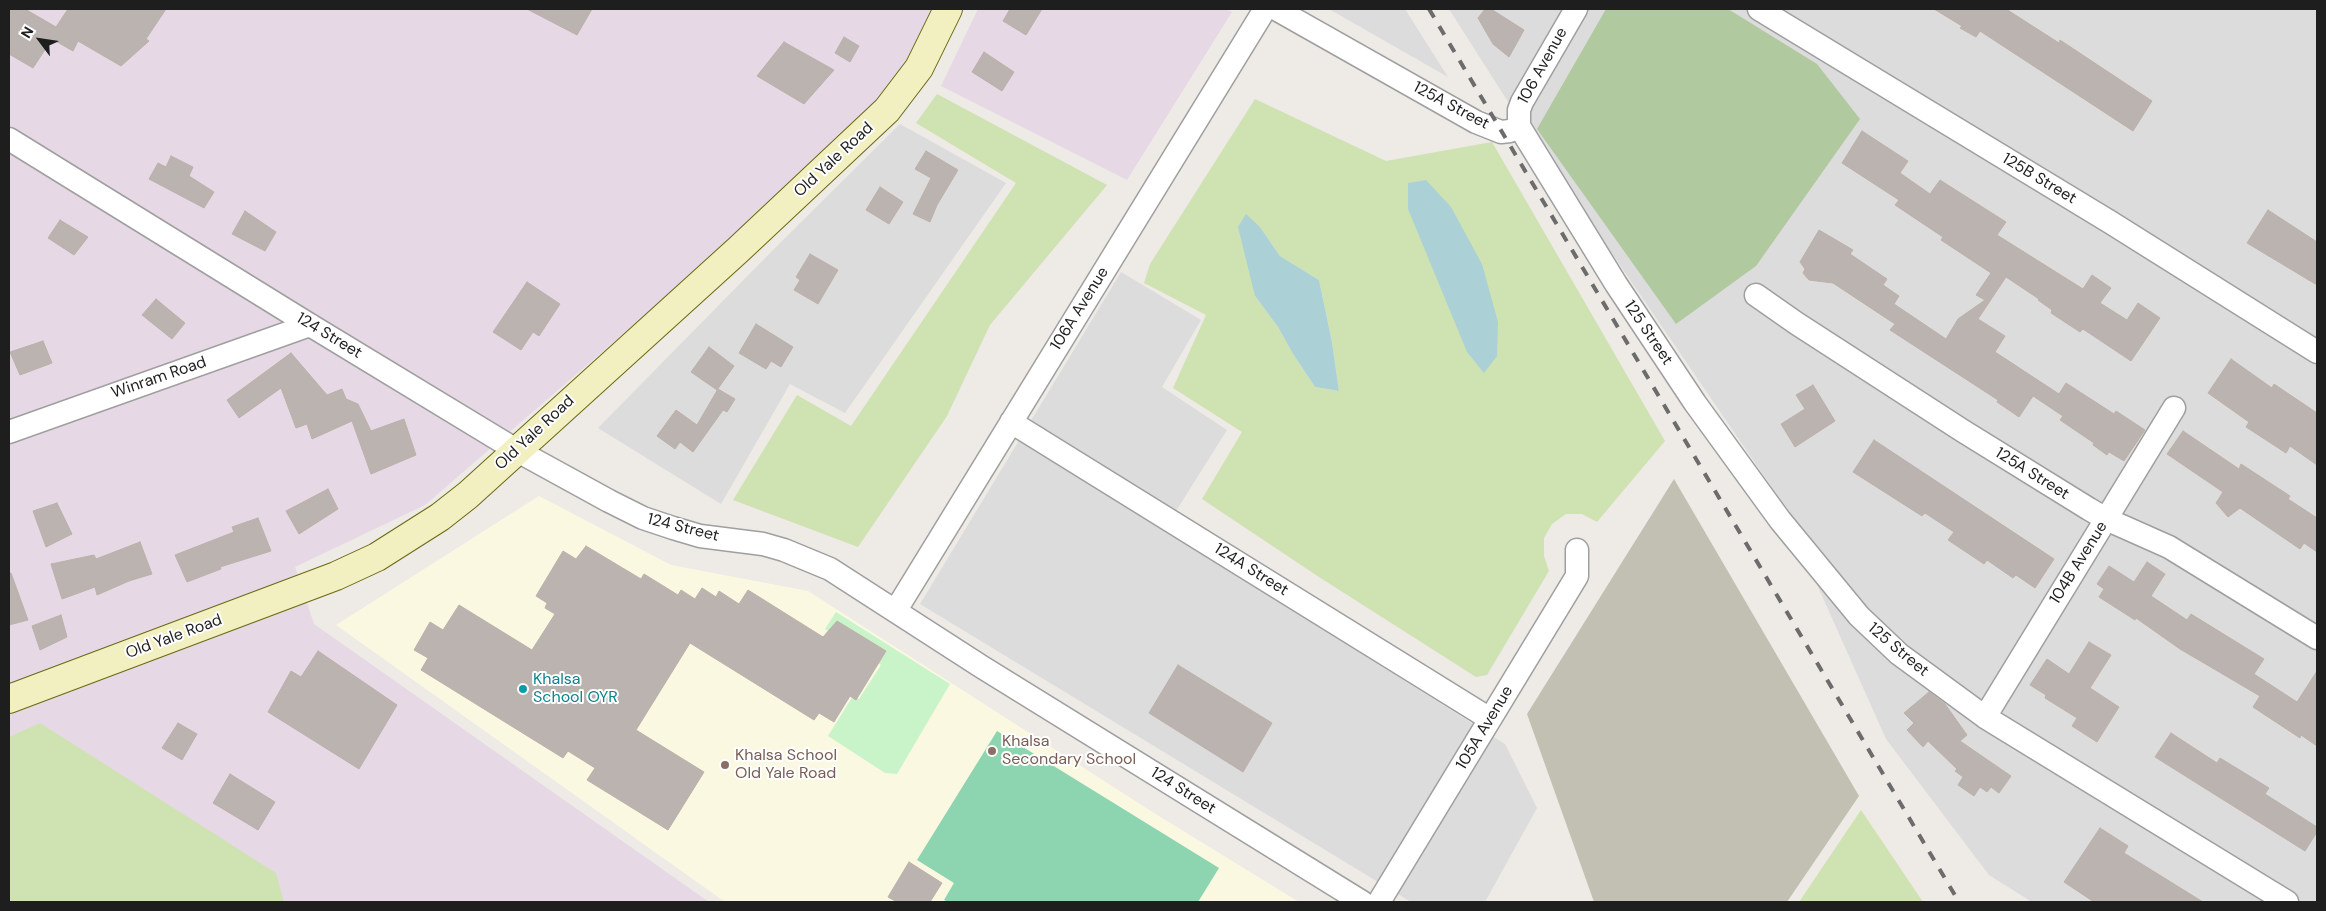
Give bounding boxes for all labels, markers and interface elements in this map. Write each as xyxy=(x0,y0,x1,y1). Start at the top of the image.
north arrow xyxy=(15,15,65,65)
text: N xyxy=(17,23,37,41)
street label: 106 Avenue xyxy=(1514,24,1572,108)
street label: 125A Street xyxy=(1410,78,1492,134)
street label: Old Yale Road xyxy=(790,118,878,202)
street label: 125B Street xyxy=(1998,149,2080,209)
street label: 106A Avenue xyxy=(1047,264,1113,354)
street label: 125 Street xyxy=(1619,297,1677,369)
street label: 124 Street xyxy=(293,309,365,363)
street label: Winram Road xyxy=(109,353,209,403)
street label: Old Yale Road xyxy=(491,391,579,475)
street label: 125A Street xyxy=(1992,444,2072,504)
street label: 124 Street xyxy=(645,510,721,546)
street label: 104B Avenue xyxy=(2046,518,2112,608)
street label: 124A Street xyxy=(1210,540,1292,600)
street label: Old Yale Road xyxy=(123,611,225,663)
street label: 125 Street xyxy=(1864,619,1932,681)
place label: Khalsa School OYR xyxy=(533,670,618,708)
marker: Khalsa School OYR xyxy=(517,683,529,695)
street label: 105A Avenue xyxy=(1452,683,1518,773)
place label: Khalsa Secondary School xyxy=(1002,732,1136,770)
marker: Khalsa Secondary School xyxy=(986,745,998,757)
place label: Khalsa School Old Yale Road xyxy=(735,746,837,784)
marker: Khalsa School Old Yale Road xyxy=(719,759,731,771)
street label: 124 Street xyxy=(1147,763,1219,819)

